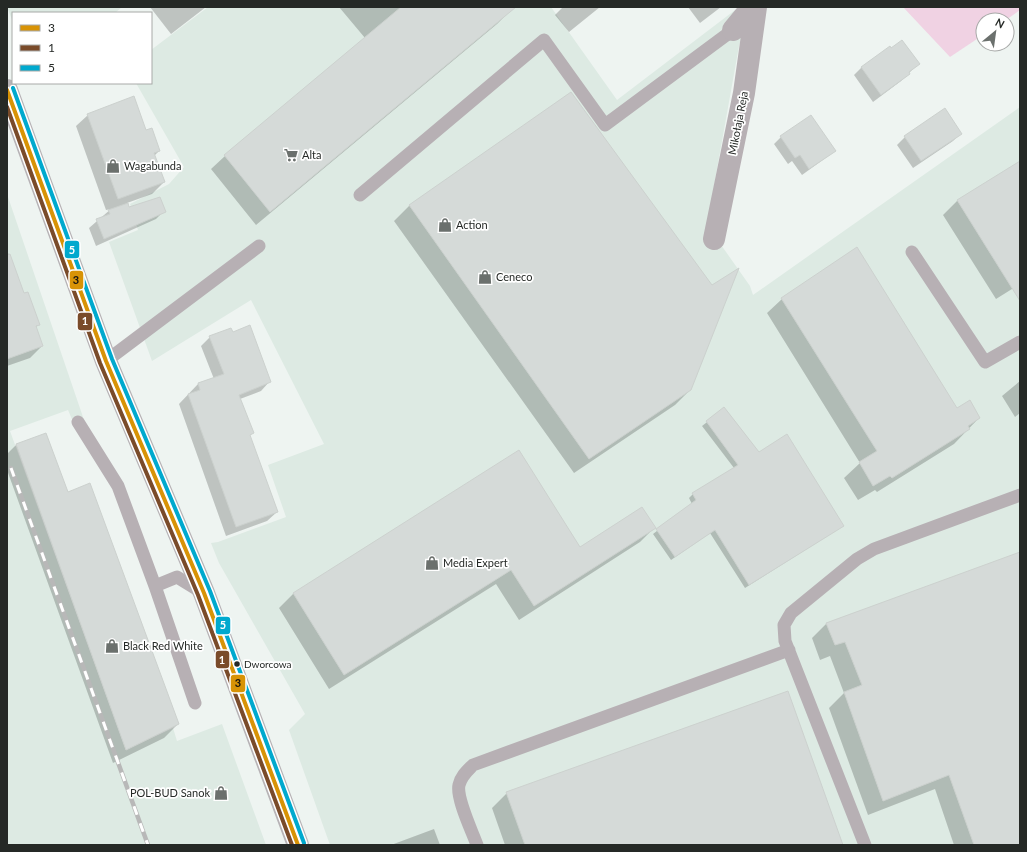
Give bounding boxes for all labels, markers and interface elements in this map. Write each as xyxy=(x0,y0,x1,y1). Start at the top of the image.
legend xyxy=(12,12,152,84)
north arrow xyxy=(975,12,1015,52)
text: N xyxy=(993,15,1007,31)
text: 3 xyxy=(48,20,55,35)
text: 1 xyxy=(48,40,55,55)
text: 5 xyxy=(48,60,55,75)
street label: Mikołaja Reja xyxy=(725,90,750,156)
supermarket icon: Alta xyxy=(283,147,299,163)
place label: Alta xyxy=(302,148,321,161)
shop icon: Wagabunda xyxy=(105,158,121,174)
place label: Wagabunda xyxy=(124,159,181,172)
shop icon: Action xyxy=(437,217,453,233)
place label: Action xyxy=(456,218,488,231)
line badge: 5 xyxy=(64,240,80,259)
text: 5 xyxy=(69,243,75,256)
shop icon: Ceneco xyxy=(477,269,493,285)
line badge: 3 xyxy=(69,270,84,290)
place label: Ceneco xyxy=(496,270,532,283)
text: 3 xyxy=(73,273,79,286)
line badge: 1 xyxy=(77,312,93,331)
text: 1 xyxy=(82,314,88,327)
shop icon: Media Expert xyxy=(424,555,440,571)
place label: Media Expert xyxy=(443,556,508,569)
line badge: 5 xyxy=(215,616,231,635)
text: 5 xyxy=(220,618,226,631)
shop icon: Black Red White xyxy=(104,638,120,654)
place label: Black Red White xyxy=(123,639,203,652)
line badge: 1 xyxy=(215,650,230,669)
text: 1 xyxy=(219,653,225,666)
place label: Dworcowa xyxy=(244,658,292,670)
marker: Dworcowa xyxy=(232,659,242,669)
line badge: 3 xyxy=(230,674,246,693)
text: 3 xyxy=(235,676,241,689)
shop icon: POL-BUD Sanok xyxy=(213,785,229,801)
place label: POL-BUD Sanok xyxy=(130,786,210,799)

